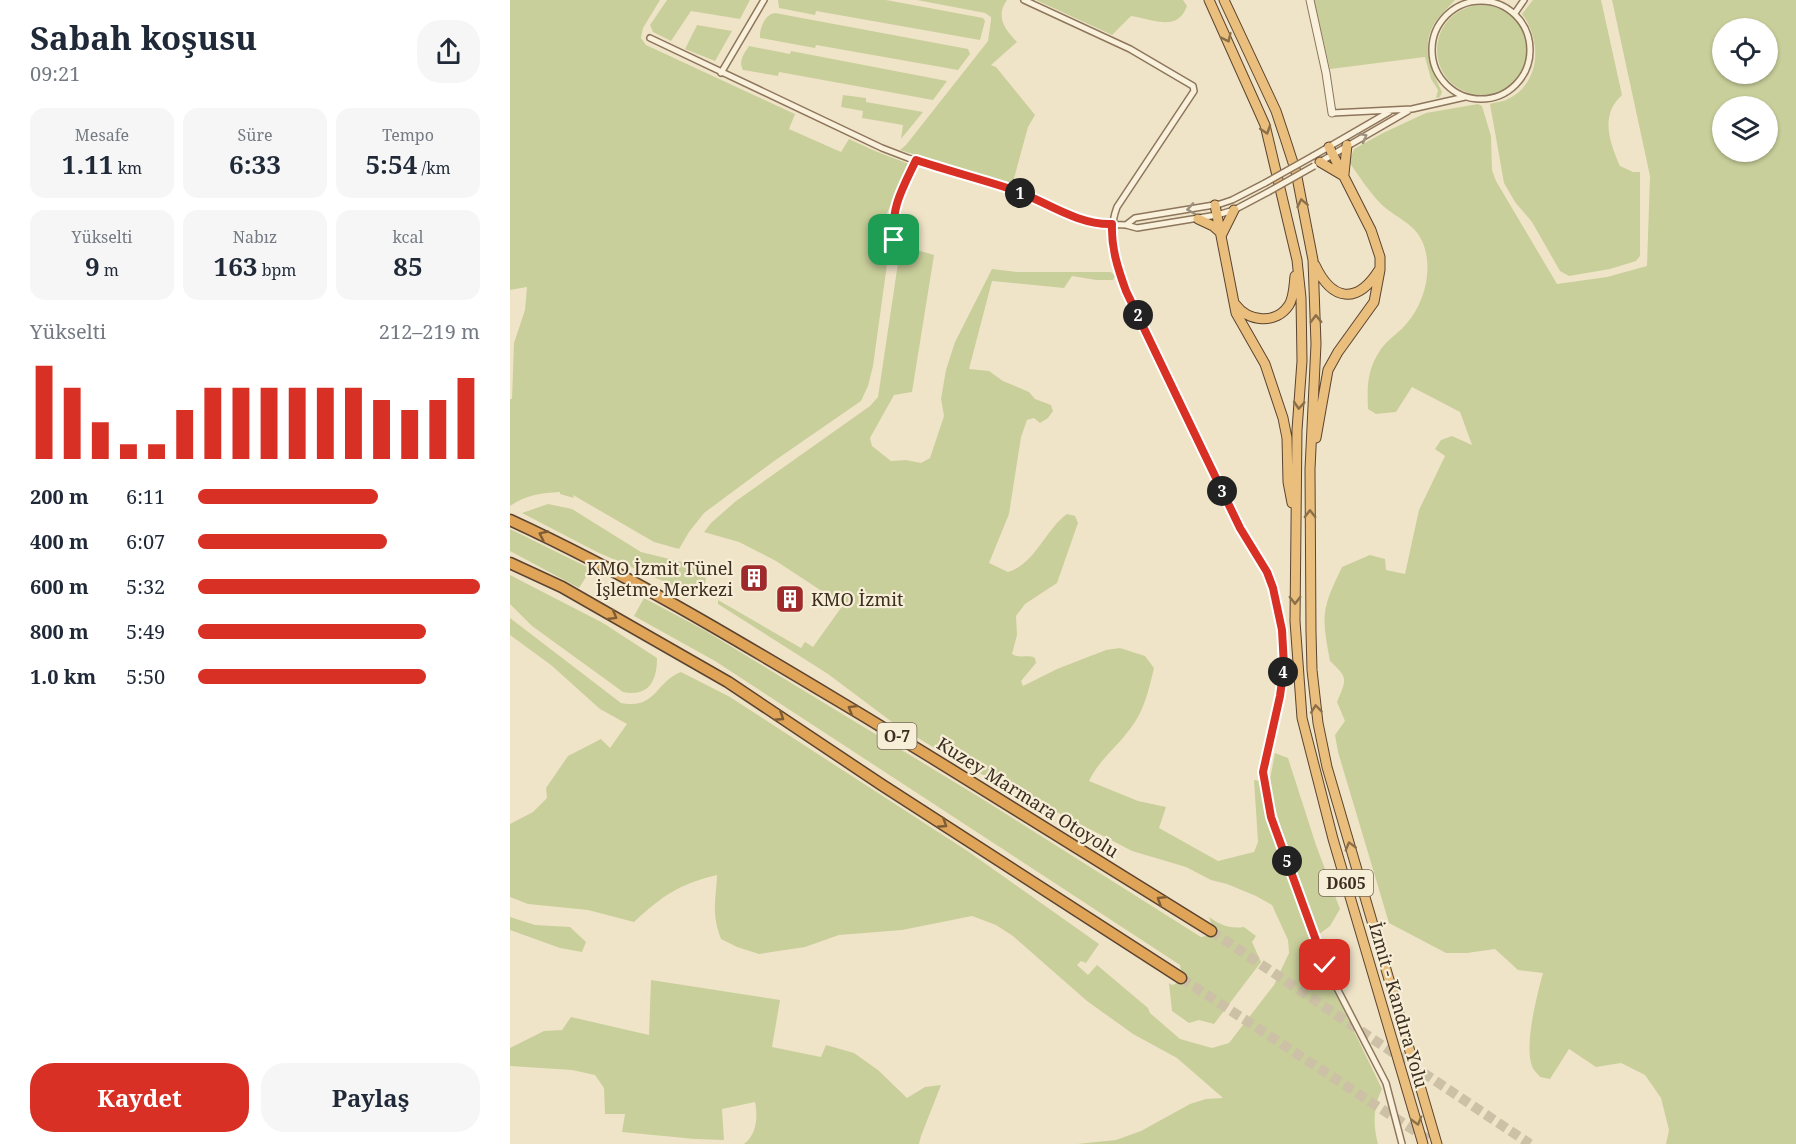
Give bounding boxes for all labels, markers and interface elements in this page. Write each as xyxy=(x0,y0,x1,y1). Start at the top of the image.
text: Sabah koşusu xyxy=(30,15,257,60)
map controls xyxy=(1712,18,1778,162)
button: locate xyxy=(1712,18,1778,84)
button: share xyxy=(417,20,480,83)
one-way arrow xyxy=(1219,32,1231,43)
text: 09:21 xyxy=(30,60,80,87)
button: layers xyxy=(1712,96,1778,162)
text: Mesafe xyxy=(75,124,129,146)
text: Süre xyxy=(238,124,272,146)
text: Tempo xyxy=(382,124,434,146)
one-way arrow xyxy=(1259,124,1272,135)
one-way arrow xyxy=(1356,132,1367,144)
text: 1.11 xyxy=(62,146,114,182)
text: 6:33 xyxy=(229,146,281,182)
text: 5:54 xyxy=(365,146,417,182)
text: km xyxy=(114,157,142,179)
text: /km xyxy=(417,157,451,179)
pin: 1 xyxy=(1005,178,1035,208)
text: 1 xyxy=(1015,182,1025,204)
one-way arrow xyxy=(1297,198,1310,208)
one-way arrow xyxy=(1186,203,1196,215)
pin xyxy=(868,214,919,265)
icon: arrive xyxy=(877,223,910,256)
text: Yükselti xyxy=(71,226,133,248)
text: Nabız xyxy=(233,226,277,248)
text: kcal xyxy=(393,226,423,248)
text: 9 xyxy=(85,248,100,284)
text: 163 xyxy=(213,248,258,284)
text: 85 xyxy=(393,248,423,284)
text: m xyxy=(100,259,119,281)
text: bpm xyxy=(258,259,297,281)
pin: 2 xyxy=(1123,300,1153,330)
text: 2 xyxy=(1133,304,1143,326)
one-way arrow xyxy=(1310,315,1322,324)
text: Yükselti xyxy=(30,318,106,345)
text: 212–219 m xyxy=(379,318,480,345)
one-way arrow xyxy=(1292,401,1305,410)
pin: 3 xyxy=(1207,476,1237,506)
text: 3 xyxy=(1217,480,1227,502)
text: 200 m xyxy=(30,483,89,510)
text: 6:11 xyxy=(126,483,165,510)
one-way arrow xyxy=(1304,510,1316,519)
text: 400 m xyxy=(30,528,89,555)
text: 6:07 xyxy=(126,528,165,555)
one-way arrow xyxy=(539,531,550,543)
place label: KMO İzmit Tünel İşletme Merkezi xyxy=(587,556,733,601)
building icon: KMO İzmit Tünel İşletme Merkezi xyxy=(738,562,770,594)
text: 600 m xyxy=(30,573,89,600)
text: 5:32 xyxy=(126,573,165,600)
building icon: KMO İzmit xyxy=(774,583,806,615)
place label: KMO İzmit xyxy=(811,587,903,611)
one-way arrow xyxy=(1289,595,1302,604)
one-way arrow xyxy=(607,609,617,621)
text: 800 m xyxy=(30,618,89,645)
text: 5:49 xyxy=(126,618,165,645)
pin: 4 xyxy=(1268,657,1298,687)
text: 4 xyxy=(1278,661,1288,683)
text: 1.0 km xyxy=(30,663,96,690)
text: 5:50 xyxy=(126,663,165,690)
one-way arrow xyxy=(1311,704,1323,714)
one-way arrow xyxy=(848,705,858,717)
one-way arrow xyxy=(774,709,784,721)
road number: O-7 xyxy=(878,723,916,749)
street label: Kuzey Marmara Otoyolu xyxy=(933,731,1124,863)
one-way arrow xyxy=(936,817,947,828)
one-way arrow xyxy=(1345,841,1357,852)
pin: 5 xyxy=(1272,846,1302,876)
text: 5 xyxy=(1282,850,1292,872)
road number: D605 xyxy=(1319,870,1373,896)
one-way arrow xyxy=(1157,896,1168,907)
street label: İzmit - Kandıra Yolu xyxy=(1364,919,1434,1091)
pin xyxy=(1299,939,1350,990)
icon: check xyxy=(1308,948,1341,981)
button: Kaydet xyxy=(30,1063,249,1132)
button: Paylaş xyxy=(261,1063,480,1132)
one-way arrow xyxy=(1409,1116,1422,1126)

